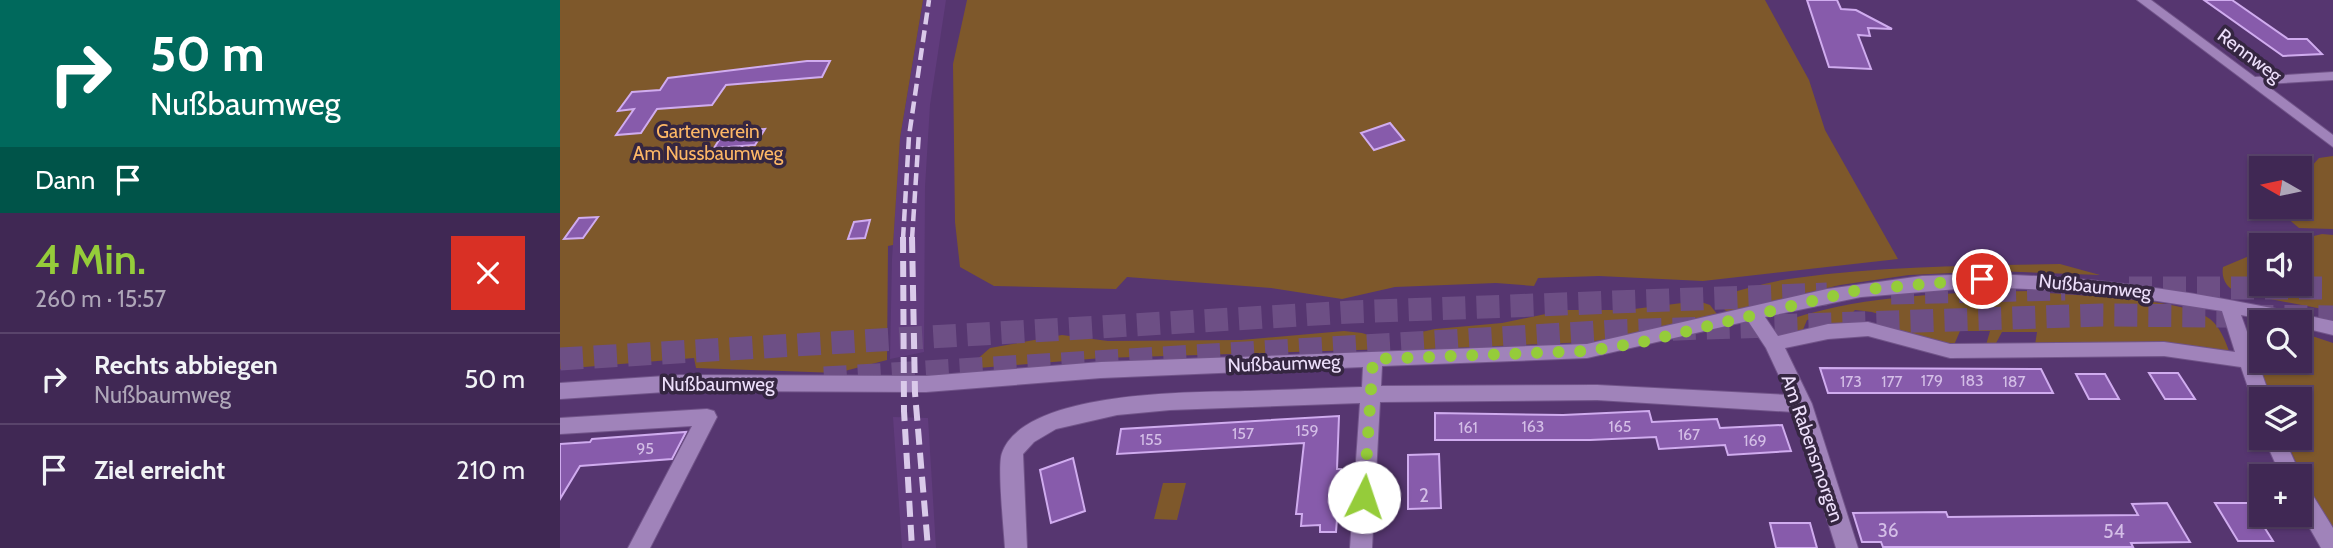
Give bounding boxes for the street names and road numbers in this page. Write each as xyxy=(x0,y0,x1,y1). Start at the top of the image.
street label: Rennweg xyxy=(2213,24,2287,87)
street label: Nußbaumweg xyxy=(2038,269,2153,304)
street label: Nußbaumweg xyxy=(1227,350,1341,377)
street label: Am Rabensmorgen xyxy=(1776,371,1849,525)
street label: Nußbaumweg xyxy=(661,373,775,396)

